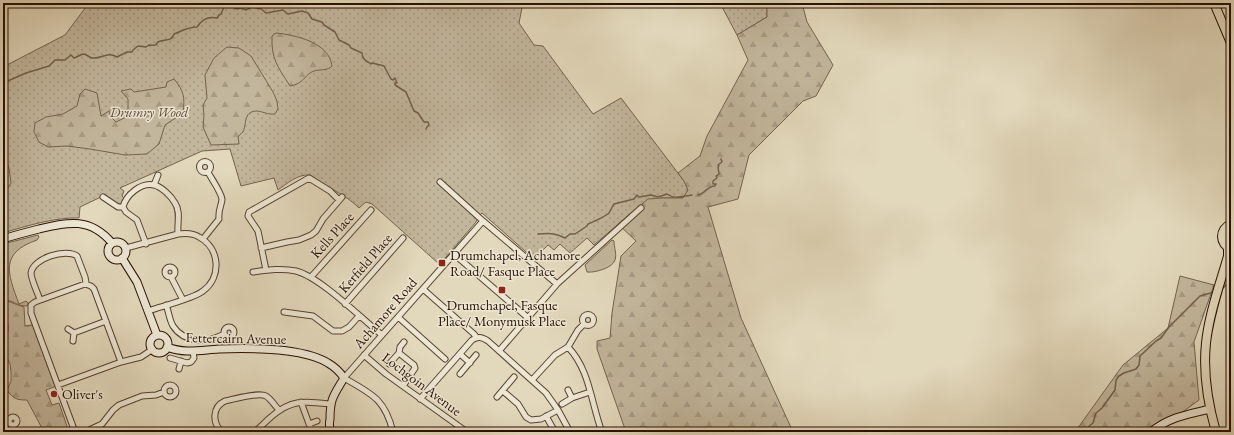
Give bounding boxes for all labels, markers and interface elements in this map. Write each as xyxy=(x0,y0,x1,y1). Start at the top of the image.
park label: Drumry Wood xyxy=(109,103,189,121)
street label: Kells Place xyxy=(306,208,358,262)
street label: Kerfield Place xyxy=(334,229,396,297)
place label: Drumchapel, Achamore Road/ Fasque Place xyxy=(450,246,581,280)
marker: Drumchapel, Achamore Road/ Fasque Place xyxy=(437,258,447,268)
street label: Achamore Road xyxy=(349,273,421,353)
marker: Drumchapel, Fasque Place/ Monymusk Place xyxy=(497,285,507,295)
place label: Drumchapel, Fasque Place/ Monymusk Place xyxy=(438,296,566,330)
street label: Fettercairn Avenue xyxy=(185,328,287,348)
street label: Lochgoin Avenue xyxy=(379,348,466,420)
place label: Oliver's xyxy=(62,385,103,403)
marker: Oliver's xyxy=(49,389,59,399)

